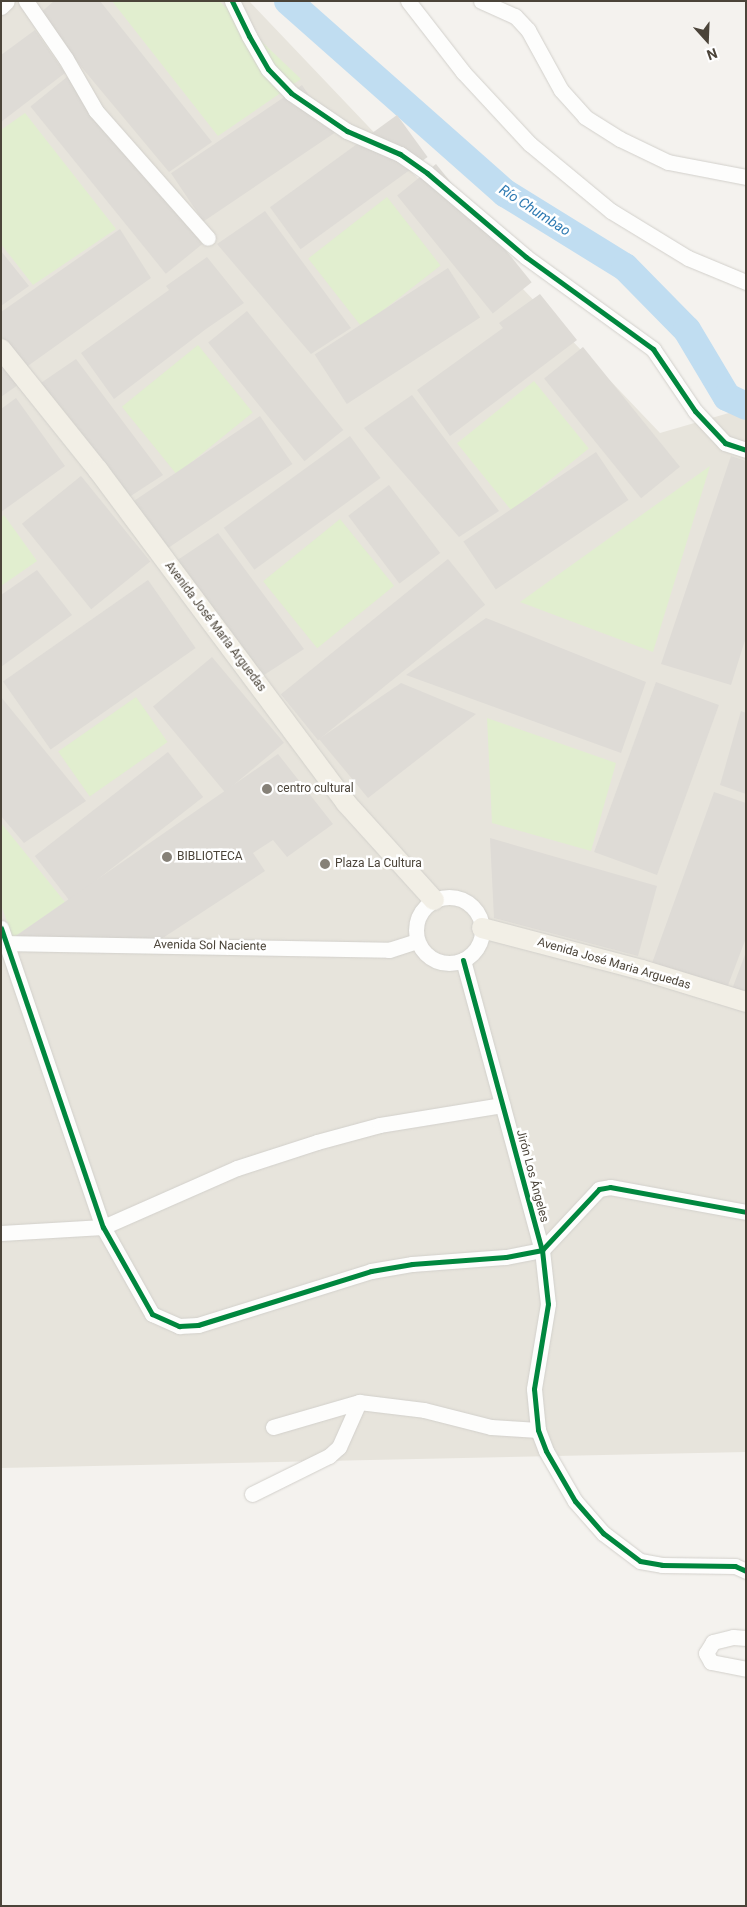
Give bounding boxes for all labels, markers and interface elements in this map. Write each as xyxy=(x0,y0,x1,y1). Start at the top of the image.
north arrow xyxy=(682,15,732,65)
text: N xyxy=(705,45,720,63)
water label: Río Chumbao xyxy=(496,181,574,239)
street label: Avenida José Maria Arguedas xyxy=(161,559,269,695)
place label: centro cultural xyxy=(277,782,354,796)
marker: centro cultural xyxy=(261,783,273,795)
place label: BIBLIOTECA xyxy=(177,850,243,864)
marker: BIBLIOTECA xyxy=(161,851,173,863)
place label: Plaza La Cultura xyxy=(335,857,422,871)
marker: Plaza La Cultura xyxy=(319,858,331,870)
street label: Avenida José Maria Arguedas xyxy=(536,935,692,993)
street label: Avenida Sol Naciente xyxy=(153,938,267,954)
street label: Jirón Los Ángeles xyxy=(513,1128,551,1224)

